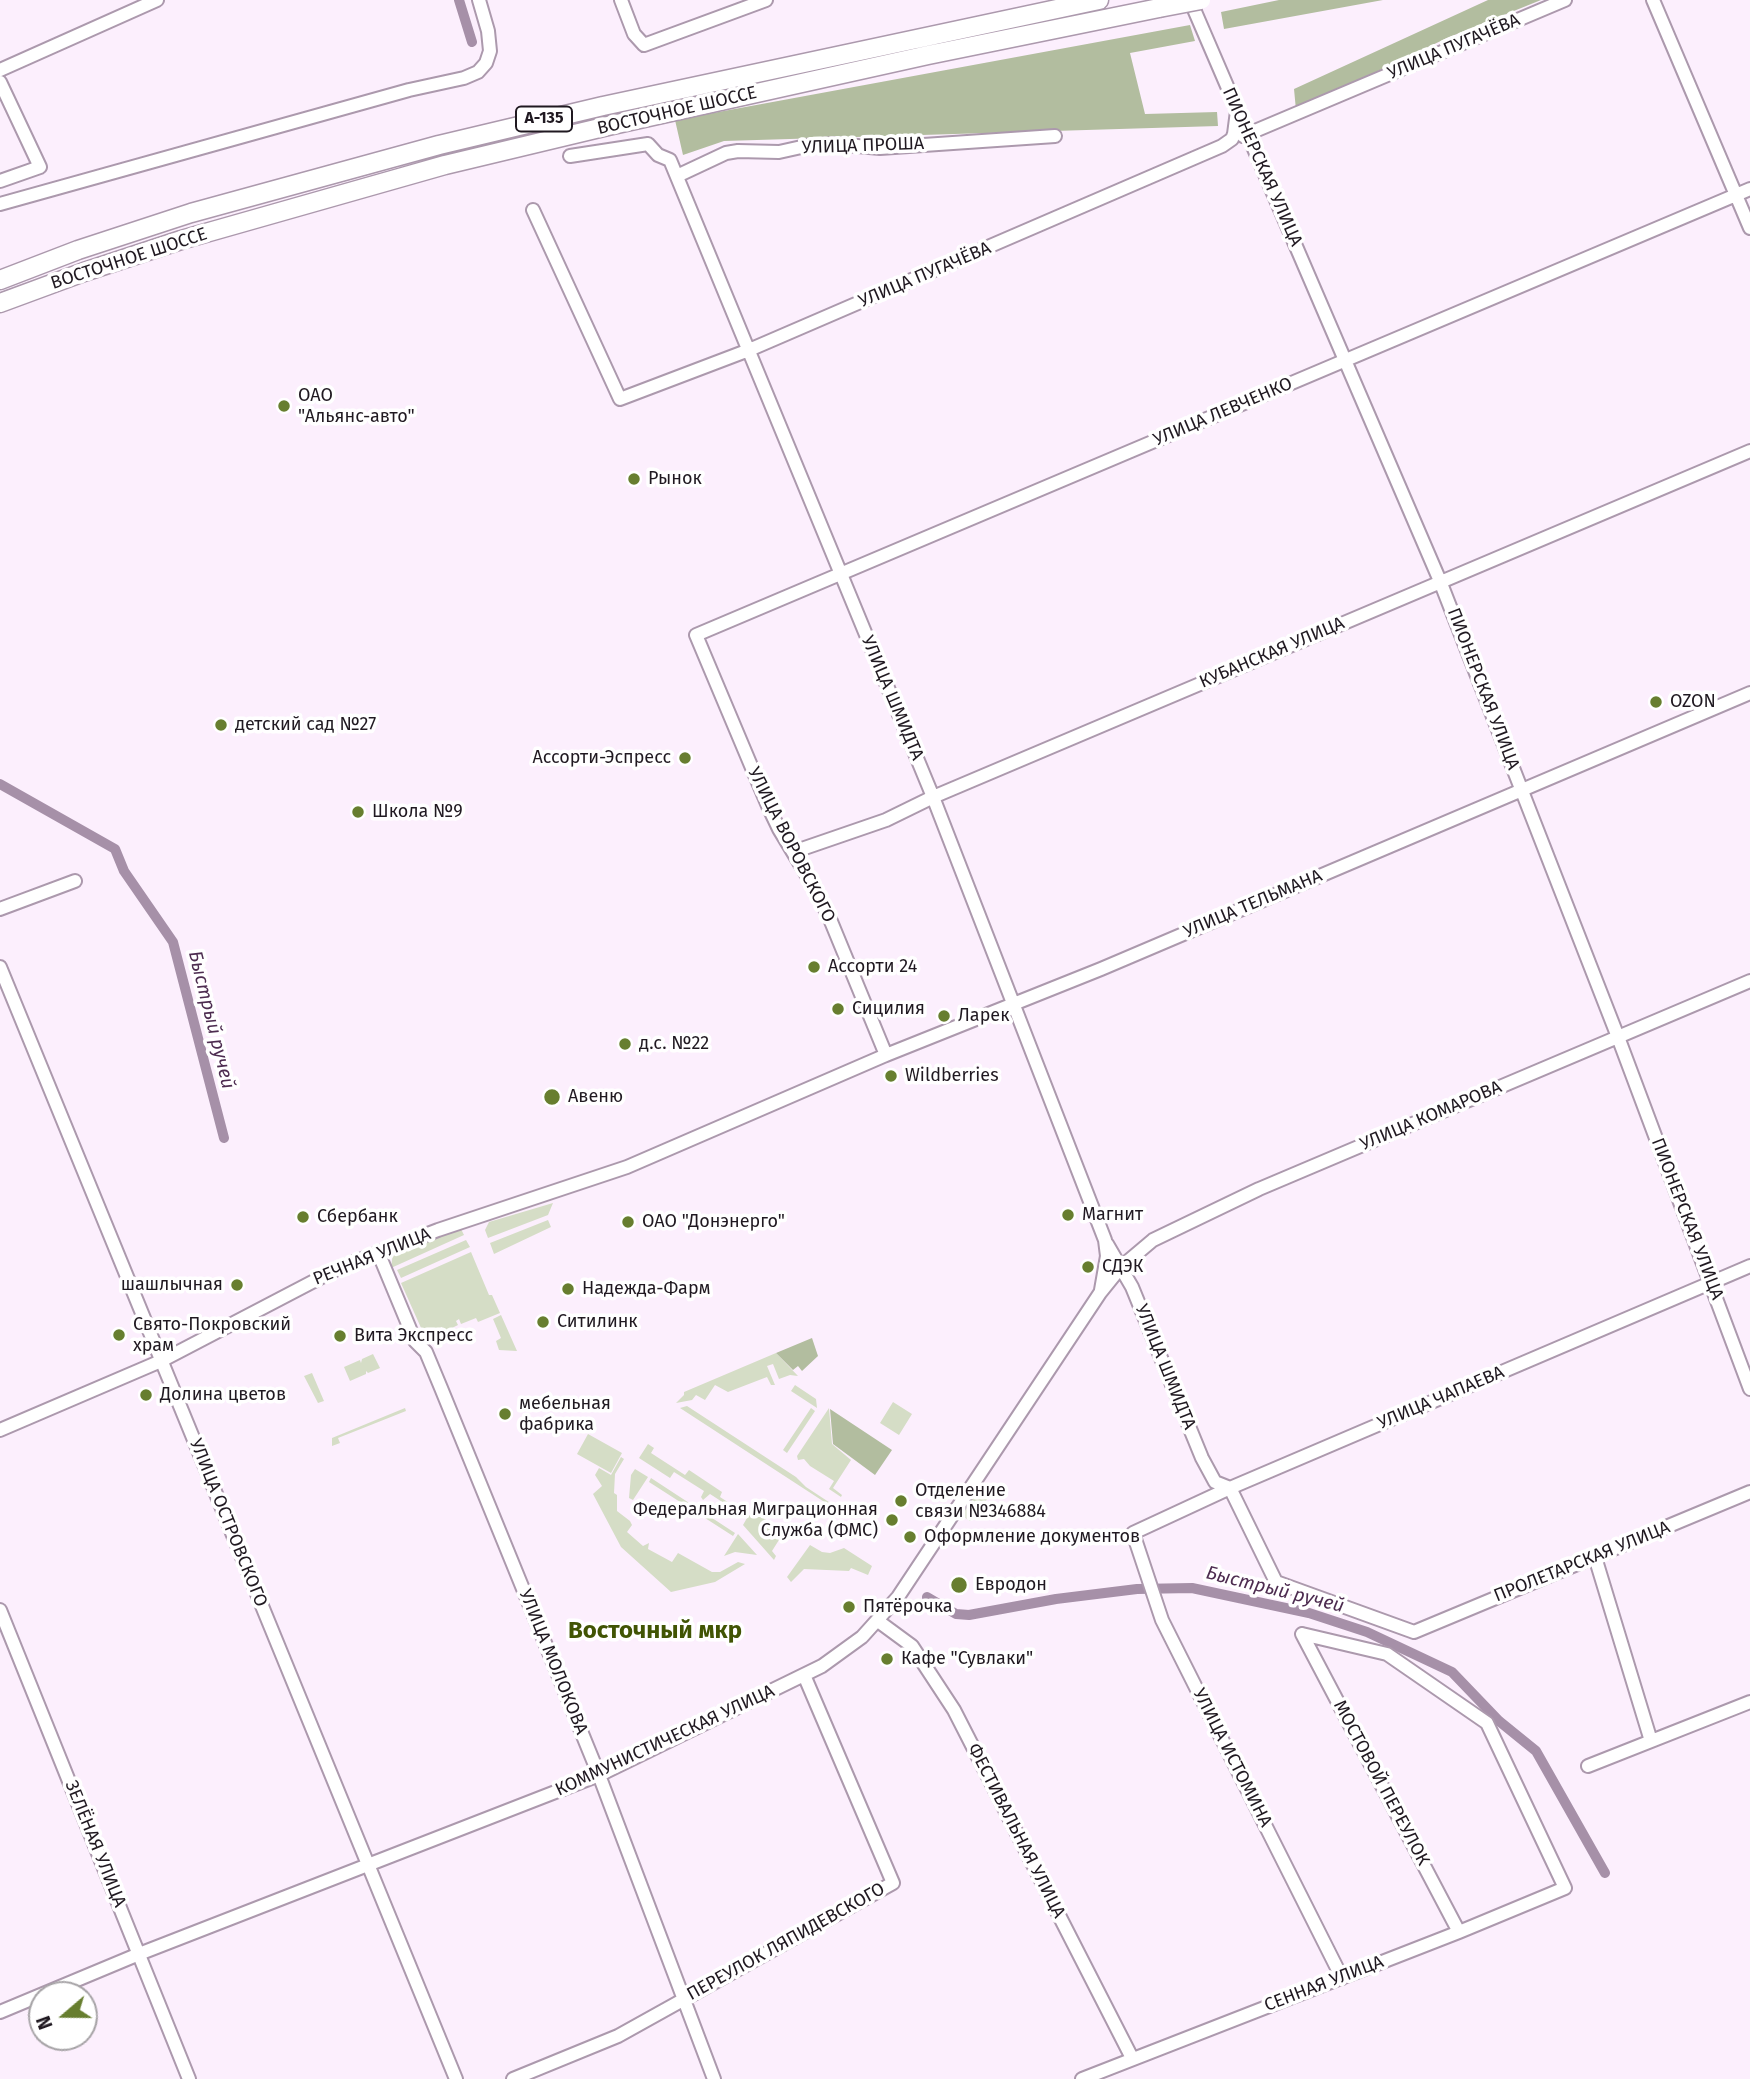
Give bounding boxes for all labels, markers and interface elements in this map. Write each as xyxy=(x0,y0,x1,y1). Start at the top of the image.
street label: УЛИЦА ПУГАЧЁВА xyxy=(1385,9,1523,85)
street label: ВОСТОЧНОЕ ШОССЕ xyxy=(595,82,759,140)
street label: ПИОНЕРСКАЯ УЛИЦА xyxy=(1217,84,1307,250)
road number: А-135 xyxy=(516,106,572,132)
street label: УЛИЦА ПРОША xyxy=(801,133,925,159)
street label: ВОСТОЧНОЕ ШОССЕ xyxy=(48,224,210,294)
street label: УЛИЦА ПУГАЧЁВА xyxy=(856,237,994,313)
street label: УЛИЦА ЛЕВЧЕНКО xyxy=(1150,373,1296,451)
place label: ОАО "Альянс-авто" xyxy=(298,385,415,428)
marker: ОАО "Альянс-авто" xyxy=(276,398,292,414)
place label: Рынок xyxy=(648,468,702,490)
marker: Рынок xyxy=(626,471,642,487)
street label: ПИОНЕРСКАЯ УЛИЦА xyxy=(1442,605,1524,773)
street label: КУБАНСКАЯ УЛИЦА xyxy=(1196,613,1348,693)
street label: УЛИЦА ШМИДТА xyxy=(856,633,928,763)
place label: OZON xyxy=(1670,691,1716,713)
marker: OZON xyxy=(1648,694,1664,710)
place label: детский сад №27 xyxy=(235,714,376,736)
marker: детский сад №27 xyxy=(213,717,229,733)
place label: Ассорти-Эспресс xyxy=(532,747,671,769)
marker: Ассорти-Эспресс xyxy=(677,750,693,766)
street label: УЛИЦА ВОРОВСКОГО xyxy=(743,764,839,926)
place label: Школа №9 xyxy=(372,801,463,823)
marker: Школа №9 xyxy=(350,804,366,820)
street label: УЛИЦА ТЕЛЬМАНА xyxy=(1180,865,1326,943)
water label: Быстрый ручей xyxy=(183,949,239,1091)
place label: Ассорти 24 xyxy=(828,956,917,978)
marker: Ассорти 24 xyxy=(806,959,822,975)
place label: Сицилия xyxy=(852,998,925,1020)
marker: Сицилия xyxy=(830,1001,846,1017)
place label: Ларек xyxy=(958,1005,1009,1027)
marker: Ларек xyxy=(936,1008,952,1024)
place label: д.с. №22 xyxy=(639,1033,709,1055)
marker: д.с. №22 xyxy=(617,1036,633,1052)
place label: Wildberries xyxy=(905,1065,999,1087)
marker: Wildberries xyxy=(883,1068,899,1084)
street label: УЛИЦА КОМАРОВА xyxy=(1357,1076,1505,1156)
place label: Авеню xyxy=(568,1086,623,1108)
marker: Авеню xyxy=(542,1087,562,1107)
street label: ПИОНЕРСКАЯ УЛИЦА xyxy=(1646,1135,1728,1303)
place label: Магнит xyxy=(1082,1204,1143,1226)
place label: Сбербанк xyxy=(317,1206,398,1228)
marker: Магнит xyxy=(1060,1207,1076,1223)
marker: Сбербанк xyxy=(295,1209,311,1225)
place label: ОАО "Донэнерго" xyxy=(642,1211,785,1233)
marker: ОАО "Донэнерго" xyxy=(620,1214,636,1230)
street label: РЕЧНАЯ УЛИЦА xyxy=(310,1224,434,1290)
place label: СДЭК xyxy=(1102,1256,1143,1278)
marker: СДЭК xyxy=(1080,1259,1096,1275)
place label: шашлычная xyxy=(121,1274,223,1296)
marker: шашлычная xyxy=(229,1277,245,1293)
place label: Надежда-Фарм xyxy=(582,1278,711,1300)
marker: Надежда-Фарм xyxy=(560,1281,576,1297)
street label: УЛИЦА ШМИДТА xyxy=(1130,1301,1200,1433)
place label: Ситилинк xyxy=(557,1311,638,1333)
place label: Свято-Покровский храм xyxy=(133,1314,291,1356)
marker: Ситилинк xyxy=(535,1314,551,1330)
place label: Вита Экспресс xyxy=(354,1325,473,1347)
marker: Свято-Покровский храм xyxy=(111,1327,127,1343)
marker: Вита Экспресс xyxy=(332,1328,348,1344)
street label: УЛИЦА ЧАПАЕВА xyxy=(1375,1362,1507,1434)
place label: Долина цветов xyxy=(160,1384,286,1406)
marker: Долина цветов xyxy=(138,1387,154,1403)
place label: мебельная фабрика xyxy=(519,1393,611,1436)
marker: мебельная фабрика xyxy=(497,1406,513,1422)
street label: УЛИЦА ОСТРОВСКОГО xyxy=(184,1436,272,1610)
place label: Отделение связи №346884 xyxy=(915,1480,1046,1522)
marker: Отделение связи №346884 xyxy=(893,1493,909,1509)
place label: Федеральная Миграционная Служба (ФМС) xyxy=(633,1499,878,1542)
marker: Федеральная Миграционная Служба (ФМС) xyxy=(884,1512,900,1528)
street label: ПРОЛЕТАРСКАЯ УЛИЦА xyxy=(1491,1517,1673,1607)
place label: Оформление документов xyxy=(924,1526,1140,1548)
marker: Оформление документов xyxy=(902,1529,918,1545)
water label: Быстрый ручей xyxy=(1204,1562,1346,1618)
place label: Евродон xyxy=(975,1574,1047,1596)
marker: Евродон xyxy=(949,1575,969,1595)
street label: УЛИЦА МОЛОКОВА xyxy=(514,1586,592,1738)
place label: Пятёрочка xyxy=(863,1596,953,1618)
marker: Пятёрочка xyxy=(841,1599,857,1615)
district label: Восточный мкр xyxy=(568,1617,742,1645)
place label: Кафе "Сувлаки" xyxy=(901,1648,1033,1670)
marker: Кафе "Сувлаки" xyxy=(879,1651,895,1667)
street label: КОММУНИСТИЧЕСКАЯ УЛИЦА xyxy=(552,1681,778,1801)
street label: УЛИЦА ИСТОМИНА xyxy=(1188,1685,1276,1831)
street label: МОСТОВОЙ ПЕРЕУЛОК xyxy=(1328,1697,1434,1869)
street label: ФЕСТИВАЛЬНАЯ УЛИЦА xyxy=(963,1740,1069,1922)
street label: ЗЕЛЁНАЯ УЛИЦА xyxy=(60,1778,130,1910)
street label: ПЕРЕУЛОК ЛЯПИДЕВСКОГО xyxy=(683,1878,889,2006)
street label: СЕННАЯ УЛИЦА xyxy=(1261,1951,1387,2017)
north arrow xyxy=(28,1981,98,2051)
text: N xyxy=(32,2013,58,2033)

